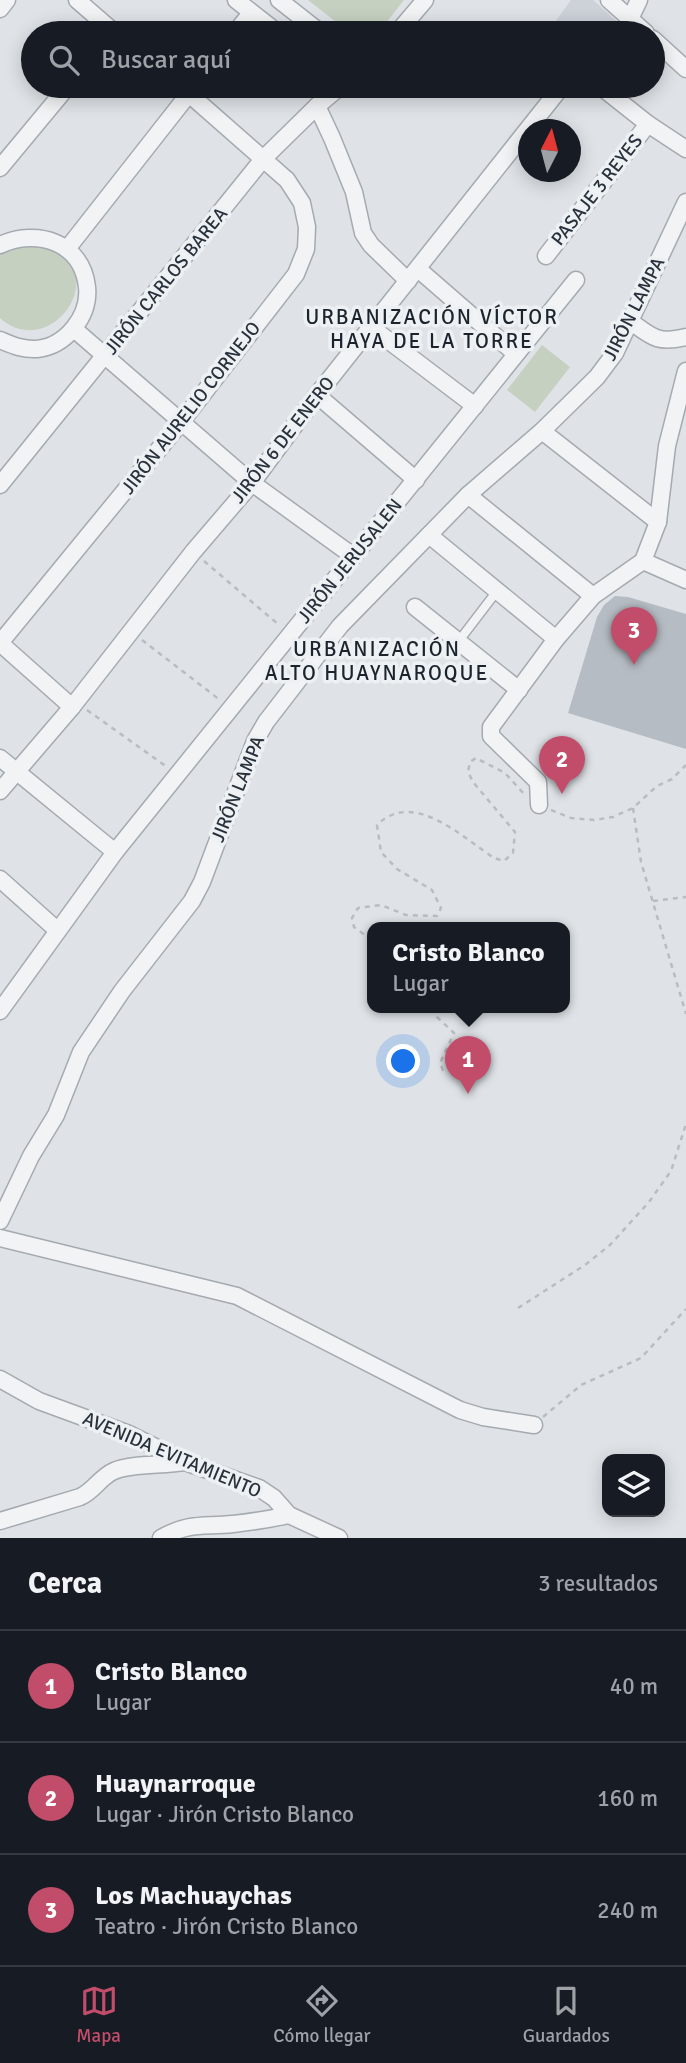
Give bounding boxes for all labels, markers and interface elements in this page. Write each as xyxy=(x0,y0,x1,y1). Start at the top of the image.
search box xyxy=(21,21,665,98)
icon: search xyxy=(45,41,83,79)
text: Buscar aquí xyxy=(101,44,231,76)
north arrow xyxy=(518,119,581,182)
street label: PASAJE 3 REYES xyxy=(546,130,648,250)
street label: JIRÓN CARLOS BAREA xyxy=(99,202,233,360)
street label: JIRÓN LAMPA xyxy=(598,253,670,365)
district label: URBANIZACIÓN VÍCTOR HAYA DE LA TORRE xyxy=(305,304,559,354)
street label: JIRÓN AURELIO CORNEJO xyxy=(116,317,266,499)
street label: JIRÓN 6 DE ENERO xyxy=(226,372,340,508)
street label: JIRÓN JERUSALEN xyxy=(292,494,408,628)
pin: 3 xyxy=(611,607,657,665)
district label: URBANIZACIÓN ALTO HUAYNAROQUE xyxy=(265,636,489,686)
street label: JIRÓN LAMPA xyxy=(206,732,270,846)
pin: 2 xyxy=(539,736,585,794)
popup xyxy=(367,922,570,1013)
text: Cristo Blanco xyxy=(392,937,545,969)
text: Lugar xyxy=(392,969,449,998)
pin: 1 xyxy=(445,1036,491,1094)
your location xyxy=(386,1044,420,1078)
street label: AVENIDA EVITAMIENTO xyxy=(79,1407,265,1503)
map controls xyxy=(602,1454,665,1517)
button: layers xyxy=(602,1454,665,1517)
text: Cerca xyxy=(28,1565,102,1602)
text: 3 resultados xyxy=(538,1569,658,1598)
text: Cristo Blanco xyxy=(95,1656,247,1688)
text: 1 xyxy=(45,1672,57,1701)
text: 40 m xyxy=(610,1672,658,1701)
text: Lugar xyxy=(95,1688,151,1717)
text: Huaynarroque xyxy=(95,1768,256,1800)
text: 2 xyxy=(45,1784,57,1813)
text: 160 m xyxy=(597,1784,658,1813)
text: Lugar · Jirón Cristo Blanco xyxy=(95,1800,354,1829)
text: Los Machuaychas xyxy=(95,1880,292,1912)
text: 3 xyxy=(45,1896,57,1925)
text: 240 m xyxy=(597,1896,658,1925)
text: Teatro · Jirón Cristo Blanco xyxy=(95,1912,358,1941)
tab: Mapa xyxy=(76,1982,121,2048)
tab: Cómo llegar xyxy=(273,1982,371,2048)
tab: Guardados xyxy=(523,1982,610,2048)

